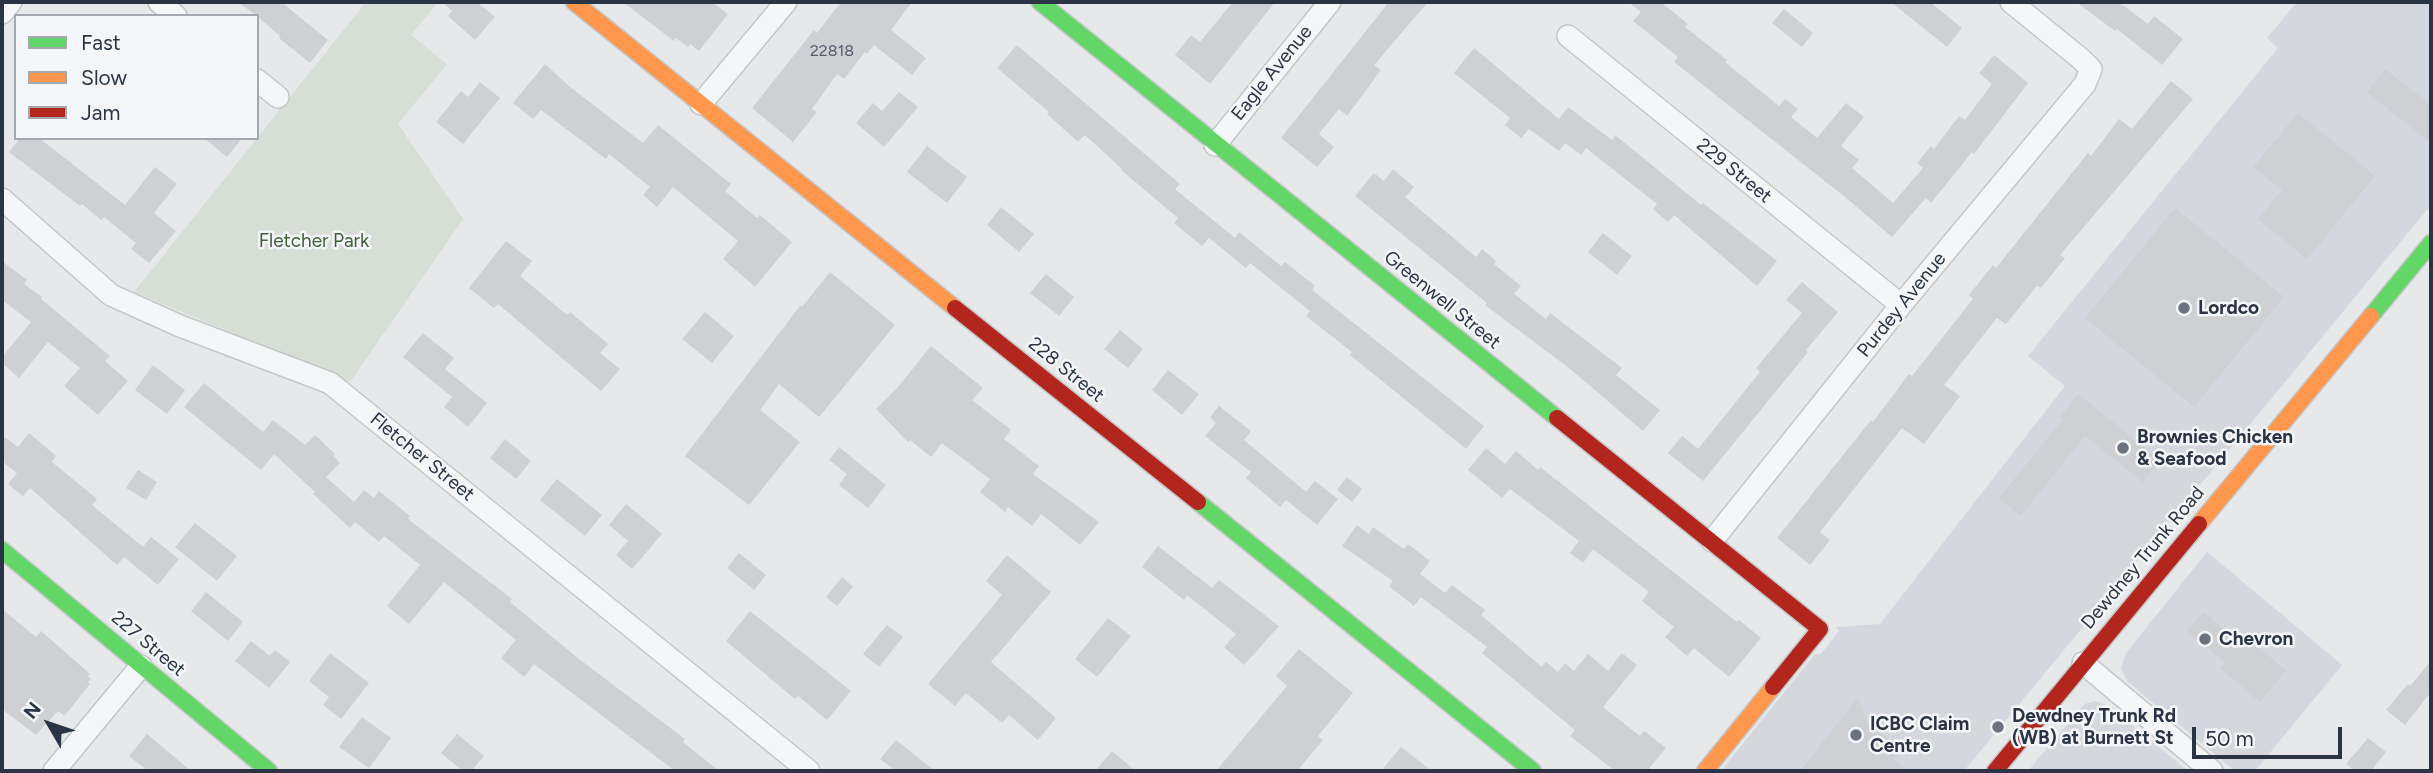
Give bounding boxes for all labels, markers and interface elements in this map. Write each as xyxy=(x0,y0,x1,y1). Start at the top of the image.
legend xyxy=(14,14,259,140)
street label: Eagle Avenue xyxy=(1227,21,1317,125)
text: Fast xyxy=(81,30,121,55)
house number: 22818 xyxy=(810,41,854,61)
text: Slow xyxy=(81,65,127,90)
text: Jam xyxy=(81,100,120,125)
street label: 229 Street xyxy=(1692,134,1776,208)
park label: Fletcher Park xyxy=(259,230,369,252)
street label: Greenwell Street xyxy=(1379,246,1505,354)
street label: Purdey Avenue xyxy=(1853,248,1951,362)
place label: Lordco xyxy=(2198,297,2259,319)
marker: Lordco xyxy=(2176,300,2192,316)
street label: 228 Street xyxy=(1024,333,1108,407)
street label: Fletcher Street xyxy=(365,408,479,506)
place label: Brownies Chicken & Seafood xyxy=(2137,426,2293,470)
marker: Brownies Chicken & Seafood xyxy=(2115,440,2131,456)
street label: Dewdney Trunk Road xyxy=(2077,482,2209,634)
street label: 227 Street xyxy=(106,607,190,681)
place label: Chevron xyxy=(2219,628,2293,650)
marker: Chevron xyxy=(2197,631,2213,647)
north arrow xyxy=(14,689,84,759)
text: N xyxy=(19,698,46,723)
place label: Dewdney Trunk Rd (WB) at Burnett St xyxy=(2012,705,2176,749)
place label: ICBC Claim Centre xyxy=(1870,713,1969,757)
scale bar xyxy=(2195,714,2346,758)
marker: Dewdney Trunk Rd (WB) at Burnett St xyxy=(1990,719,2006,735)
text: 50 m xyxy=(2205,726,2254,751)
marker: ICBC Claim Centre xyxy=(1848,727,1864,743)

